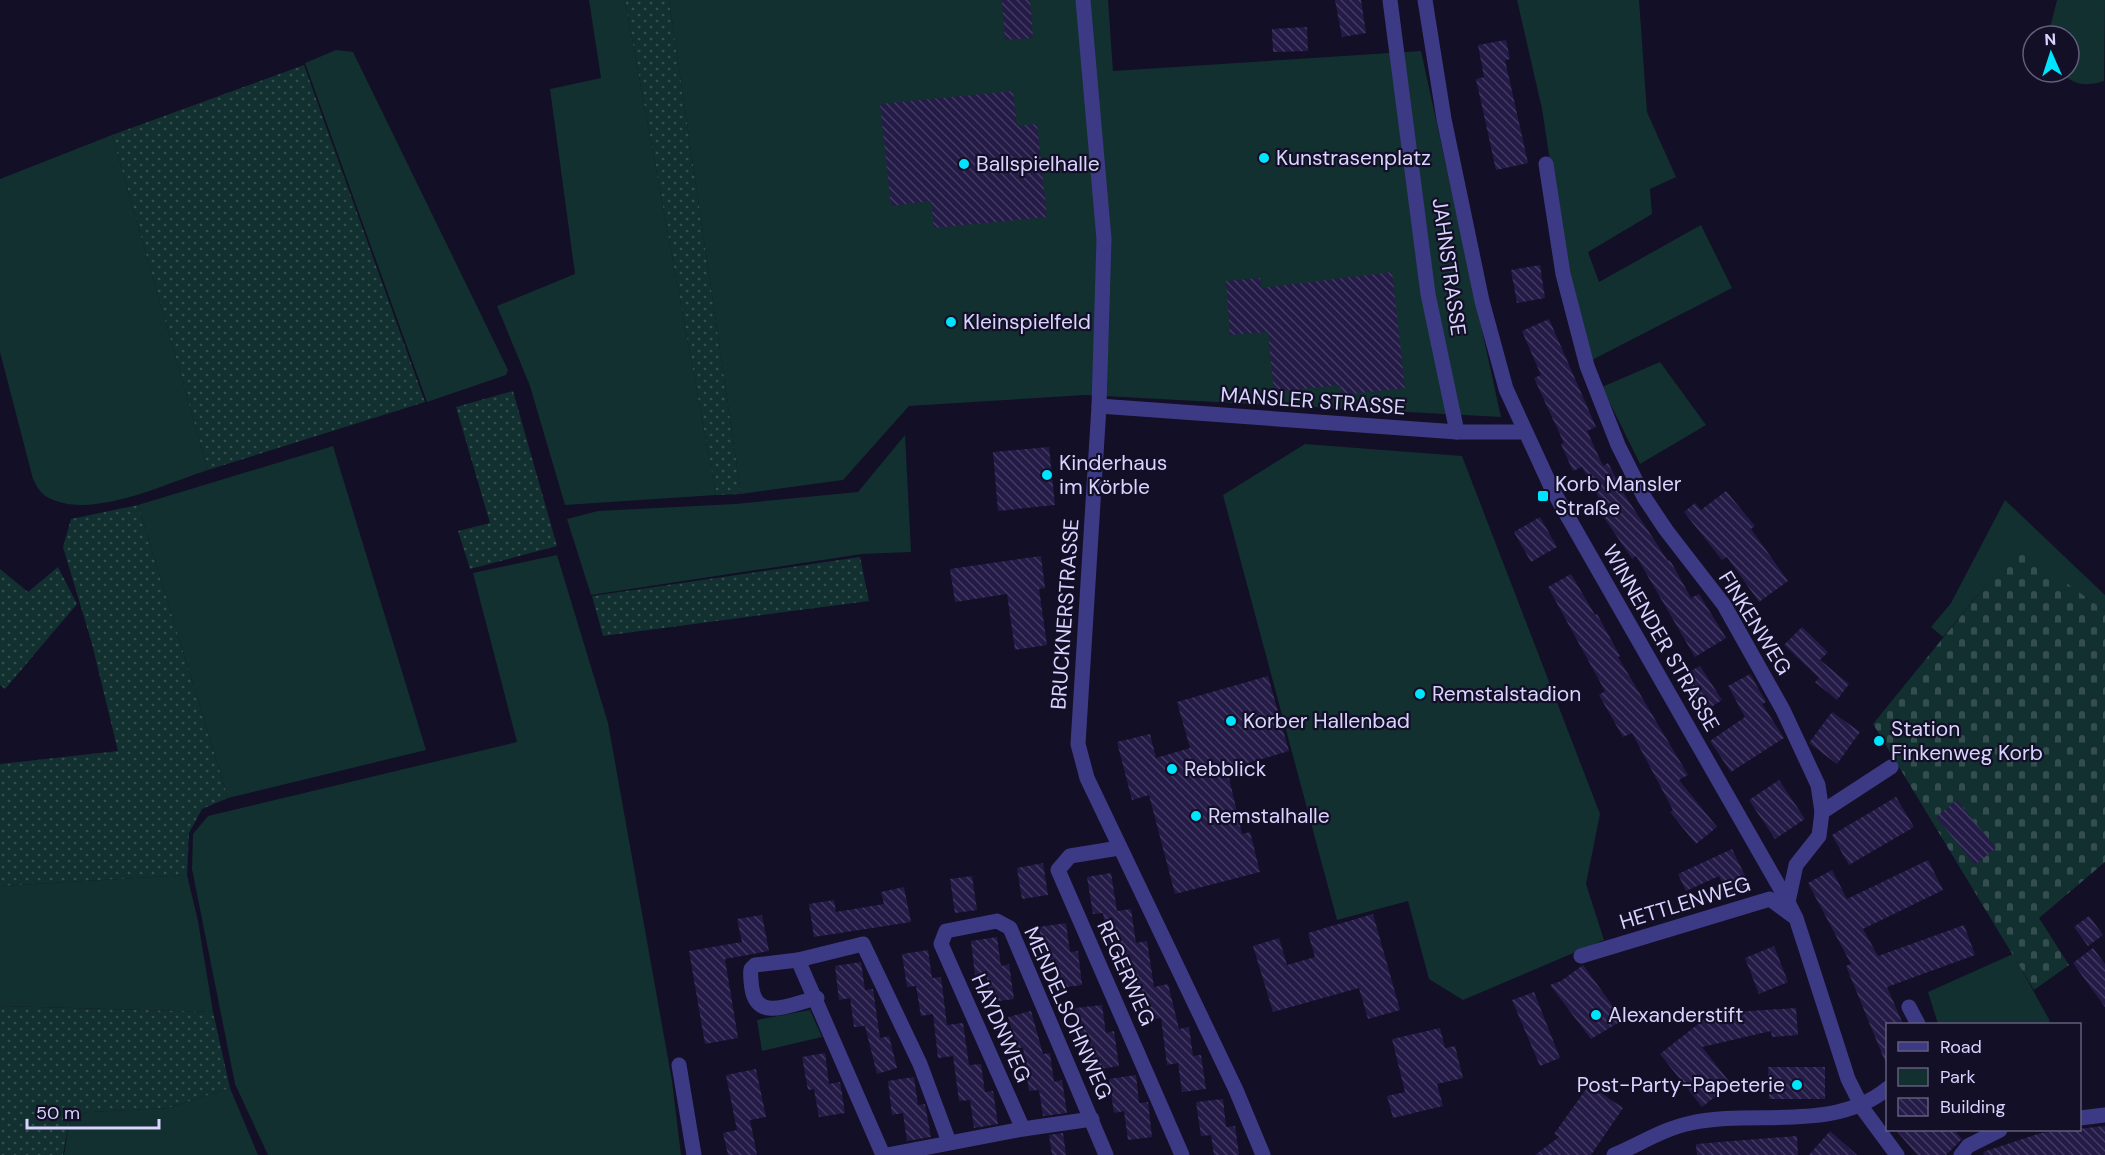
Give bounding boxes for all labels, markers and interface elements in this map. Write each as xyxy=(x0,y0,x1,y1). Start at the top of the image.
north arrow xyxy=(2021,24,2081,84)
text: N xyxy=(2044,29,2057,50)
place label: Kunstrasenplatz xyxy=(1276,144,1431,172)
place label: Ballspielhalle xyxy=(976,150,1100,178)
marker: Kunstrasenplatz xyxy=(1257,151,1271,165)
marker: Ballspielhalle xyxy=(957,157,971,171)
street label: JAHNSTRASSE xyxy=(1425,196,1473,338)
place label: Kleinspielfeld xyxy=(963,308,1091,336)
marker: Kleinspielfeld xyxy=(944,315,958,329)
street label: MANSLER STRASSE xyxy=(1219,381,1407,421)
place label: Kinderhaus im Körble xyxy=(1059,449,1167,501)
marker: Kinderhaus im Körble xyxy=(1040,468,1054,482)
place label: Korb Mansler Straße xyxy=(1555,470,1682,522)
marker: Korb Mansler Straße xyxy=(1536,489,1550,503)
street label: BRUCKNERSTRASSE xyxy=(1044,518,1086,710)
street label: WINNENDER STRASSE xyxy=(1596,540,1726,736)
street label: FINKENWEG xyxy=(1712,566,1798,680)
place label: Remstalstadion xyxy=(1432,680,1581,708)
marker: Remstalstadion xyxy=(1413,687,1427,701)
place label: Korber Hallenbad xyxy=(1243,707,1410,735)
marker: Korber Hallenbad xyxy=(1224,714,1238,728)
place label: Station Finkenweg Korb xyxy=(1891,715,2043,767)
marker: Station Finkenweg Korb xyxy=(1872,734,1886,748)
place label: Rebblick xyxy=(1184,755,1267,783)
marker: Rebblick xyxy=(1165,762,1179,776)
place label: Remstalhalle xyxy=(1208,802,1330,830)
marker: Remstalhalle xyxy=(1189,809,1203,823)
street label: HETTLENWEG xyxy=(1616,870,1754,936)
street label: REGERWEG xyxy=(1090,916,1162,1030)
street label: MENDELSOHNWEG xyxy=(1017,922,1119,1104)
street label: HAYDNWEG xyxy=(965,969,1037,1087)
place label: Alexanderstift xyxy=(1608,1001,1744,1029)
marker: Alexanderstift xyxy=(1589,1008,1603,1022)
legend xyxy=(1886,1023,2081,1131)
text: Road xyxy=(1940,1035,1982,1059)
text: Park xyxy=(1940,1065,1976,1089)
place label: Post-Party-Papeterie xyxy=(1577,1071,1785,1099)
marker: Post-Party-Papeterie xyxy=(1790,1078,1804,1092)
scale bar xyxy=(27,1092,159,1130)
text: Building xyxy=(1940,1095,2005,1119)
text: 50 m xyxy=(36,1101,80,1125)

